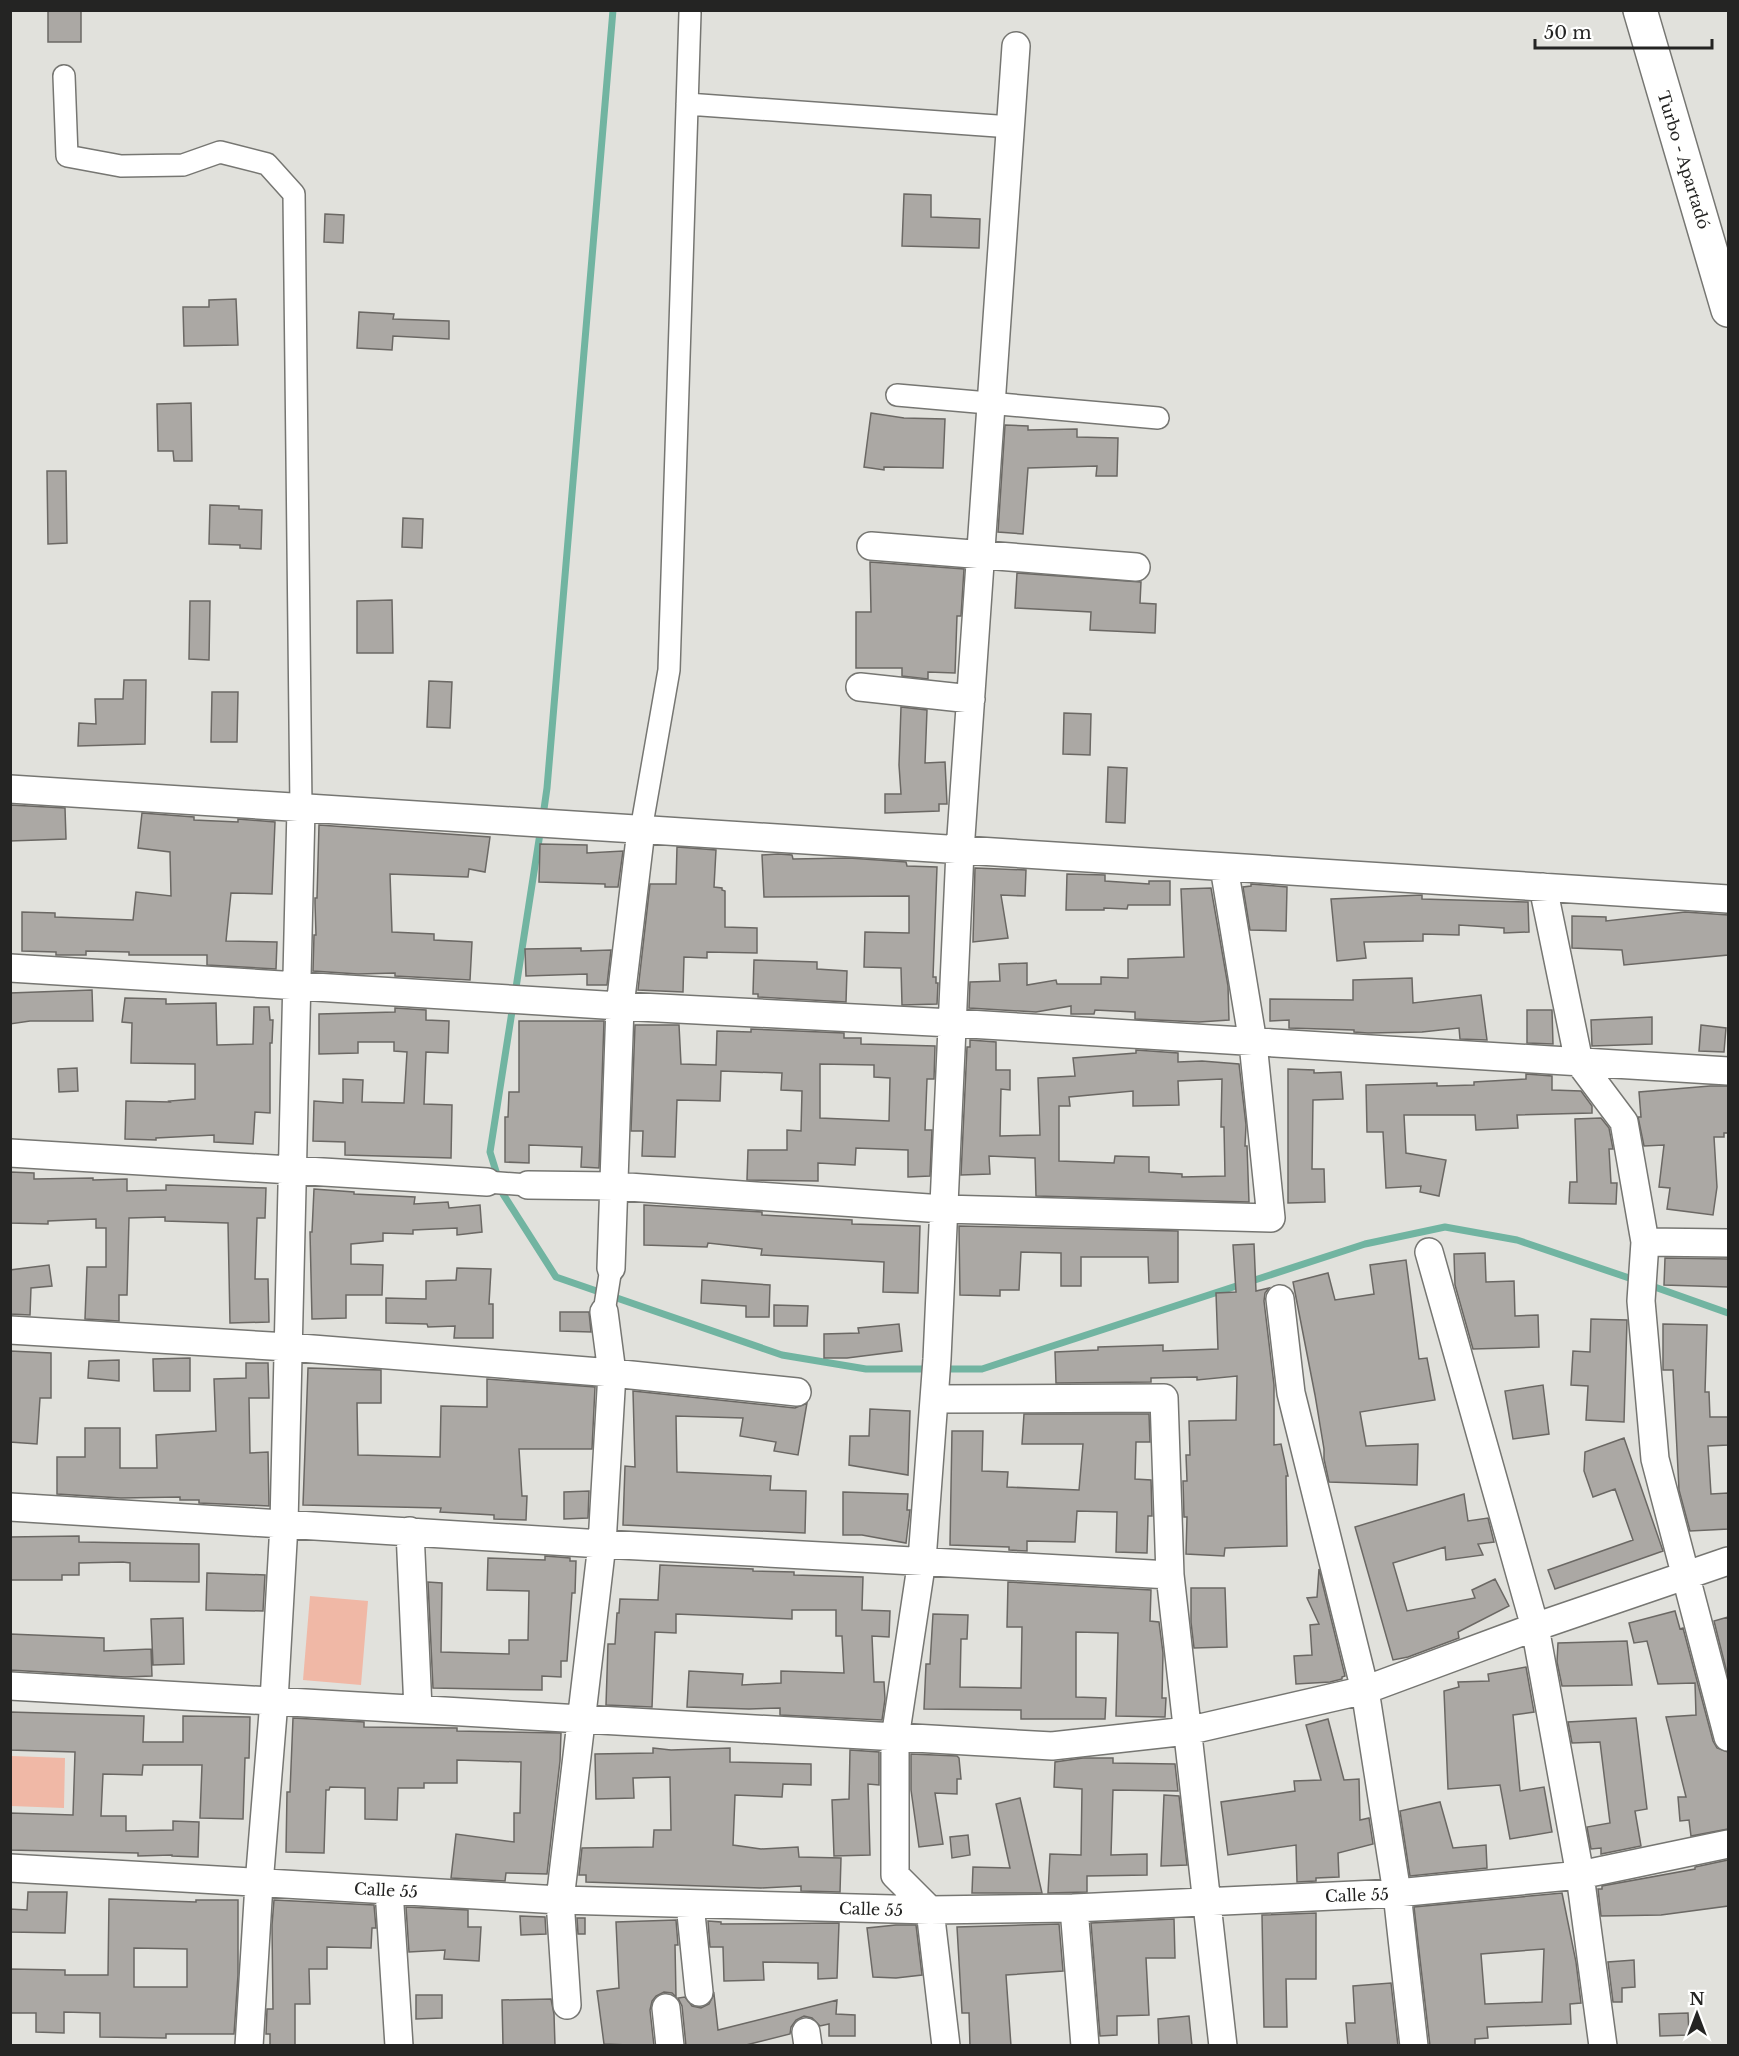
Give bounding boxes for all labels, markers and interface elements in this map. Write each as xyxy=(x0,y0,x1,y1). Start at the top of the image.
scale bar xyxy=(1535,12,1712,50)
text: 50 m xyxy=(1544,22,1592,44)
street label: Turbo - Apartadó xyxy=(1654,89,1714,231)
street label: Calle 55 xyxy=(353,1878,419,1902)
street label: Calle 55 xyxy=(1325,1884,1389,1906)
street label: Calle 55 xyxy=(839,1898,903,1920)
north arrow xyxy=(1667,1984,1727,2044)
text: N xyxy=(1689,1989,1705,2009)

